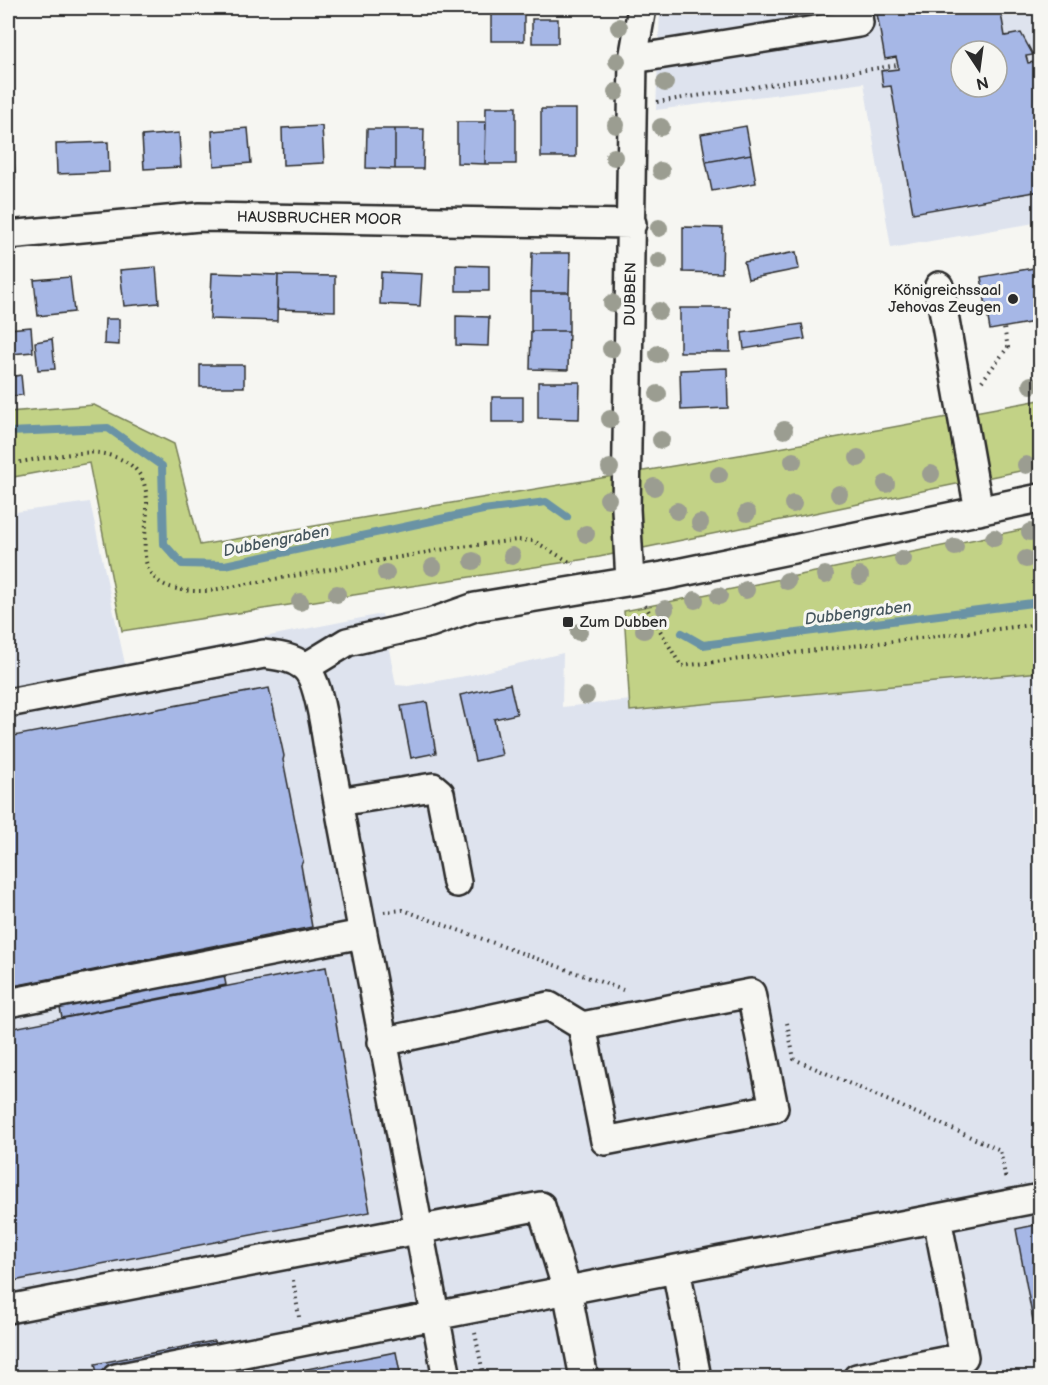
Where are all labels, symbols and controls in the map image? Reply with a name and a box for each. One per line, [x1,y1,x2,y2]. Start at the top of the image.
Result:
north arrow [949,39,1009,99]
text: N [974,72,990,93]
street label: HAUSBRUCHER MOOR [237,208,402,229]
street label: DUBBEN [620,262,641,326]
place label: Königreichssaal Jehovas Zeugen [888,281,1001,317]
marker: Königreichssaal Jehovas Zeugen [1006,292,1020,306]
water label: Dubbengraben [222,522,331,561]
water label: Dubbengraben [804,597,913,629]
place label: Zum Dubben [579,613,667,632]
marker: Zum Dubben [561,615,575,629]

